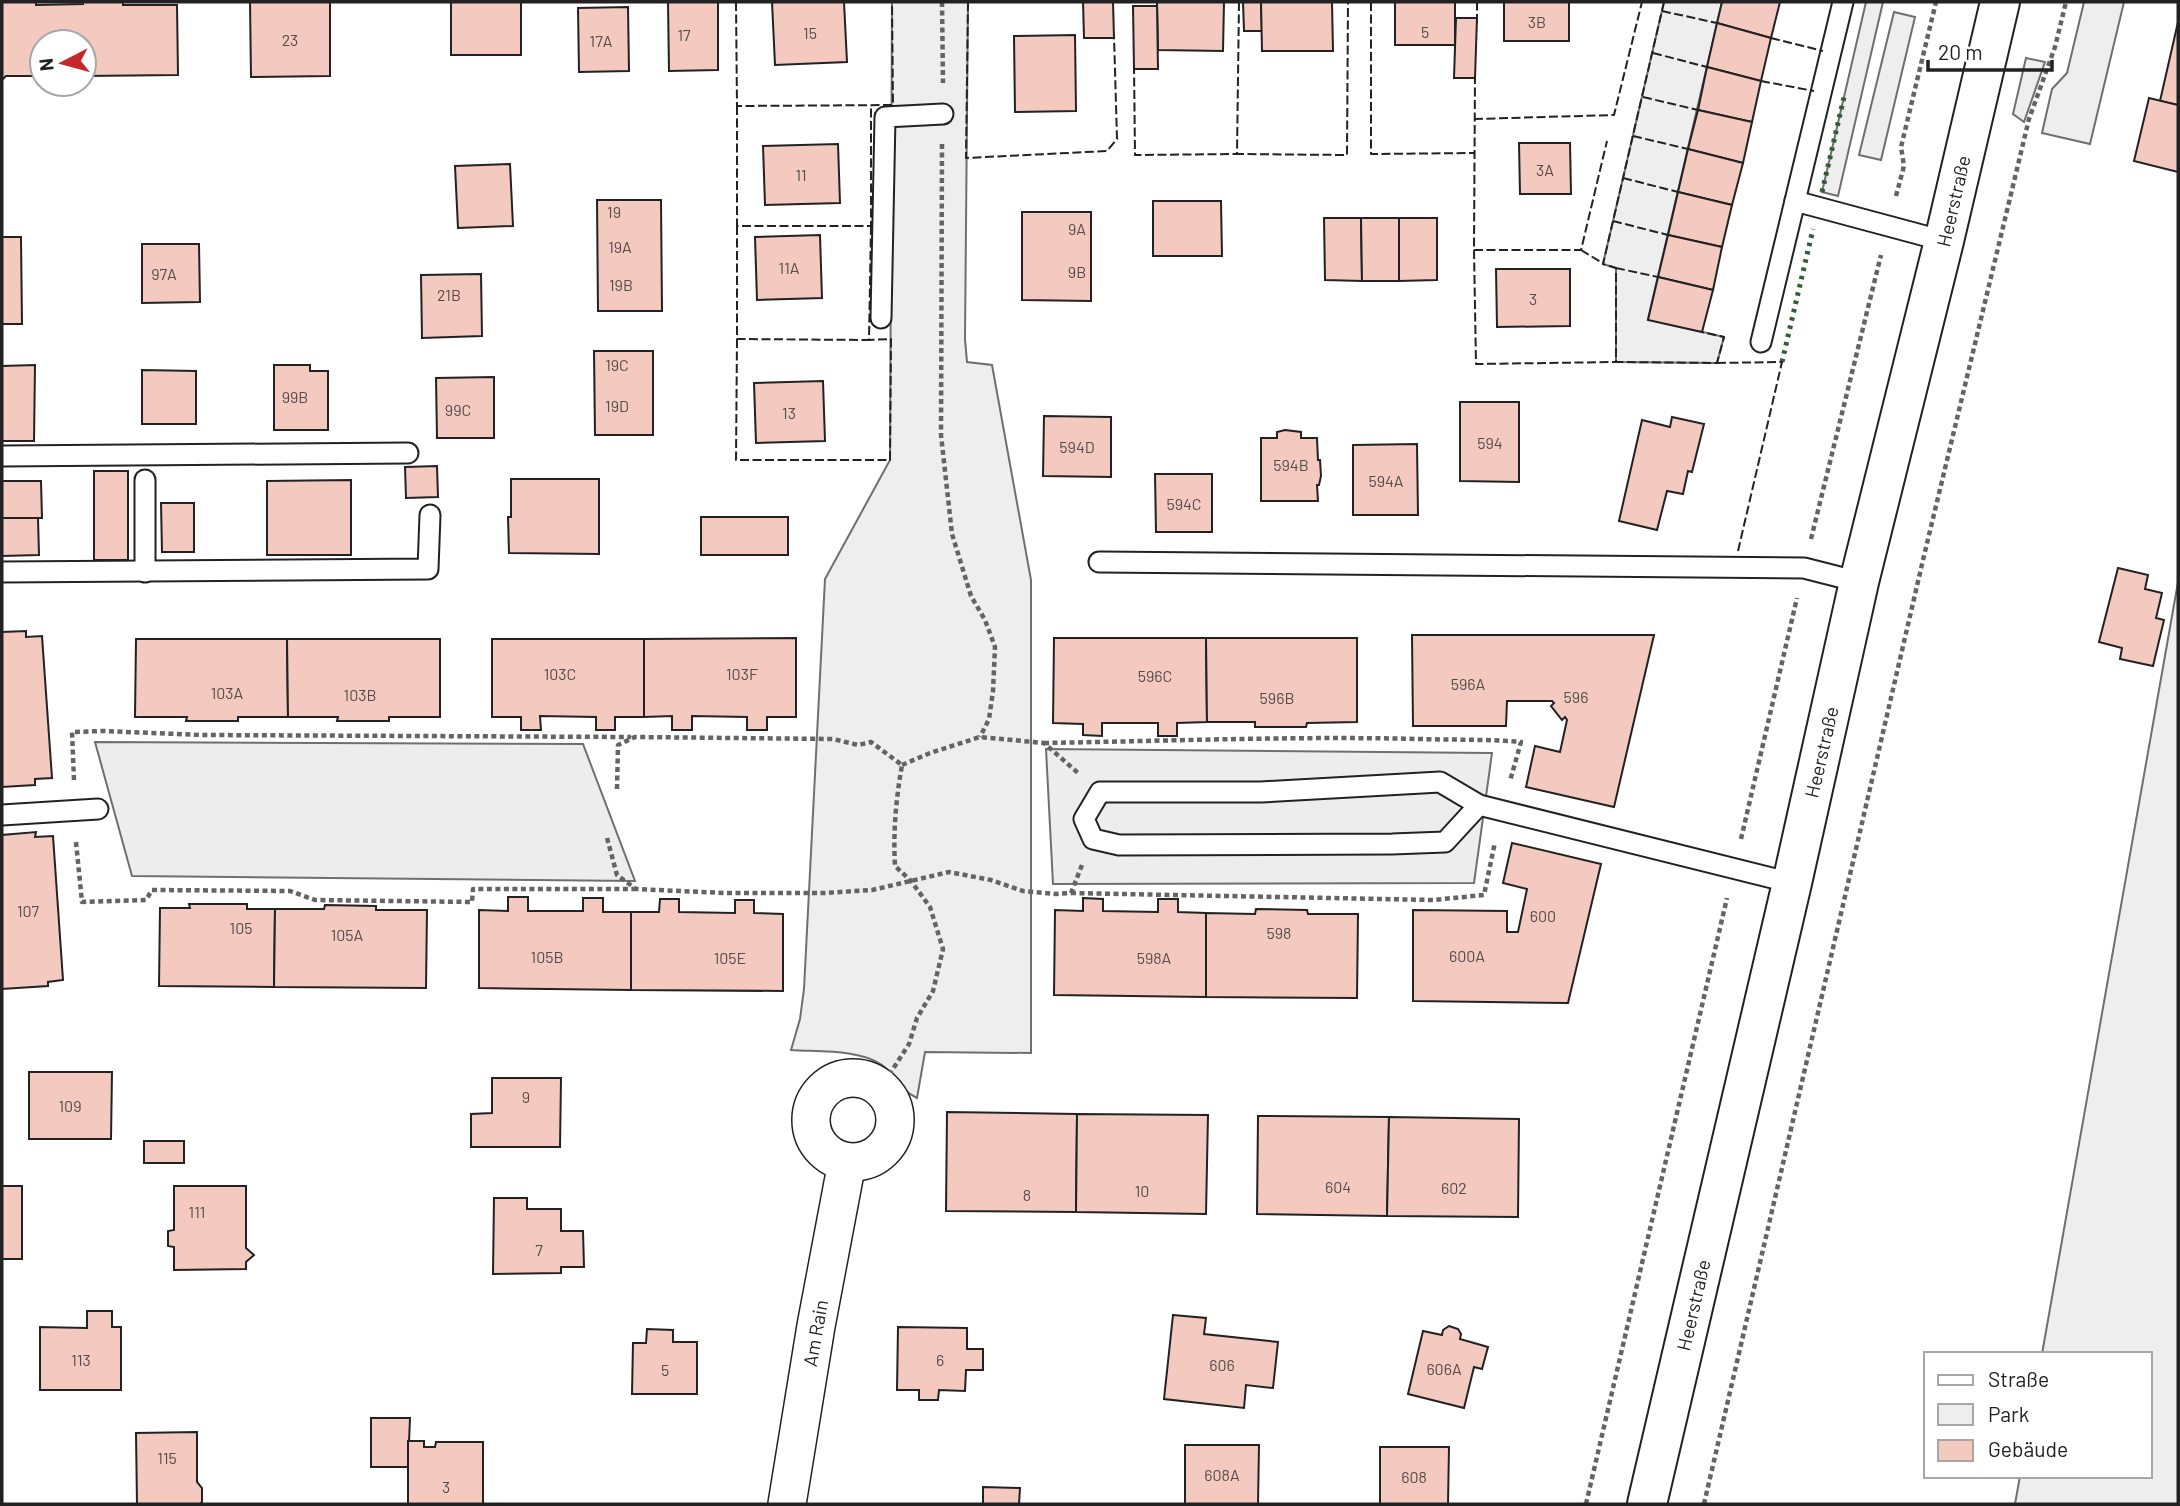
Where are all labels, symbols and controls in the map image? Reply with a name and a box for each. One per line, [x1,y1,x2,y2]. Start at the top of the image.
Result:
house number: 3B [1528,12,1546,31]
house number: 5 [1421,22,1429,41]
house number: 15 [803,23,817,42]
house number: 17 [677,25,691,44]
north arrow [28,28,98,98]
scale bar [1928,28,2052,72]
house number: 23 [282,30,298,49]
house number: 17A [590,31,613,50]
text: 20 m [1938,39,1983,64]
text: N [33,57,58,72]
street label: Heerstraße [1931,153,1975,249]
house number: 3A [1536,160,1554,179]
house number: 11 [795,165,807,184]
house number: 19 [607,202,621,221]
house number: 9A [1068,219,1086,238]
house number: 19A [608,237,632,256]
house number: 11A [779,258,800,277]
house number: 9B [1068,262,1086,281]
house number: 97A [151,264,177,283]
house number: 19B [609,275,633,294]
house number: 21B [437,285,461,304]
house number: 3 [1529,289,1537,308]
house number: 19C [605,355,629,374]
house number: 99B [282,387,308,406]
house number: 19D [605,396,629,415]
house number: 99C [445,400,471,419]
house number: 13 [782,403,796,422]
house number: 594 [1477,433,1503,452]
house number: 594D [1059,437,1095,456]
house number: 594B [1273,455,1309,474]
house number: 594A [1368,471,1404,490]
house number: 594C [1166,494,1202,513]
house number: 103C [544,664,576,683]
house number: 103F [726,664,758,683]
house number: 596C [1138,666,1172,685]
house number: 596A [1451,674,1486,693]
house number: 103A [211,683,244,702]
house number: 103B [344,685,376,704]
house number: 596 [1564,687,1588,706]
house number: 596B [1260,688,1294,707]
street label: Heerstraße [1799,704,1843,800]
house number: 107 [17,901,40,920]
house number: 600 [1530,906,1556,925]
house number: 105 [230,918,252,937]
house number: 598 [1267,923,1291,942]
house number: 105A [331,925,364,944]
house number: 600A [1449,946,1485,965]
house number: 105B [531,947,563,966]
house number: 105E [714,948,746,967]
house number: 598A [1137,948,1172,967]
house number: 9 [522,1087,530,1106]
house number: 109 [59,1096,81,1115]
house number: 604 [1325,1177,1351,1196]
house number: 602 [1441,1178,1467,1197]
house number: 10 [1135,1181,1149,1200]
house number: 8 [1023,1185,1031,1204]
house number: 111 [189,1202,205,1221]
house number: 7 [535,1240,543,1259]
street label: Heerstraße [1671,1257,1715,1353]
street label: Am Rain [798,1298,832,1368]
house number: 113 [71,1350,91,1369]
house number: 6 [936,1350,944,1369]
legend [1924,1352,2152,1478]
house number: 606 [1209,1355,1235,1374]
house number: 606A [1426,1359,1462,1378]
house number: 5 [661,1360,669,1379]
text: Straße [1988,1366,2049,1391]
text: Park [1988,1401,2029,1426]
text: Gebäude [1988,1436,2068,1461]
house number: 115 [157,1448,177,1467]
house number: 608A [1204,1465,1240,1484]
house number: 608 [1401,1467,1427,1486]
house number: 3 [442,1477,450,1496]

